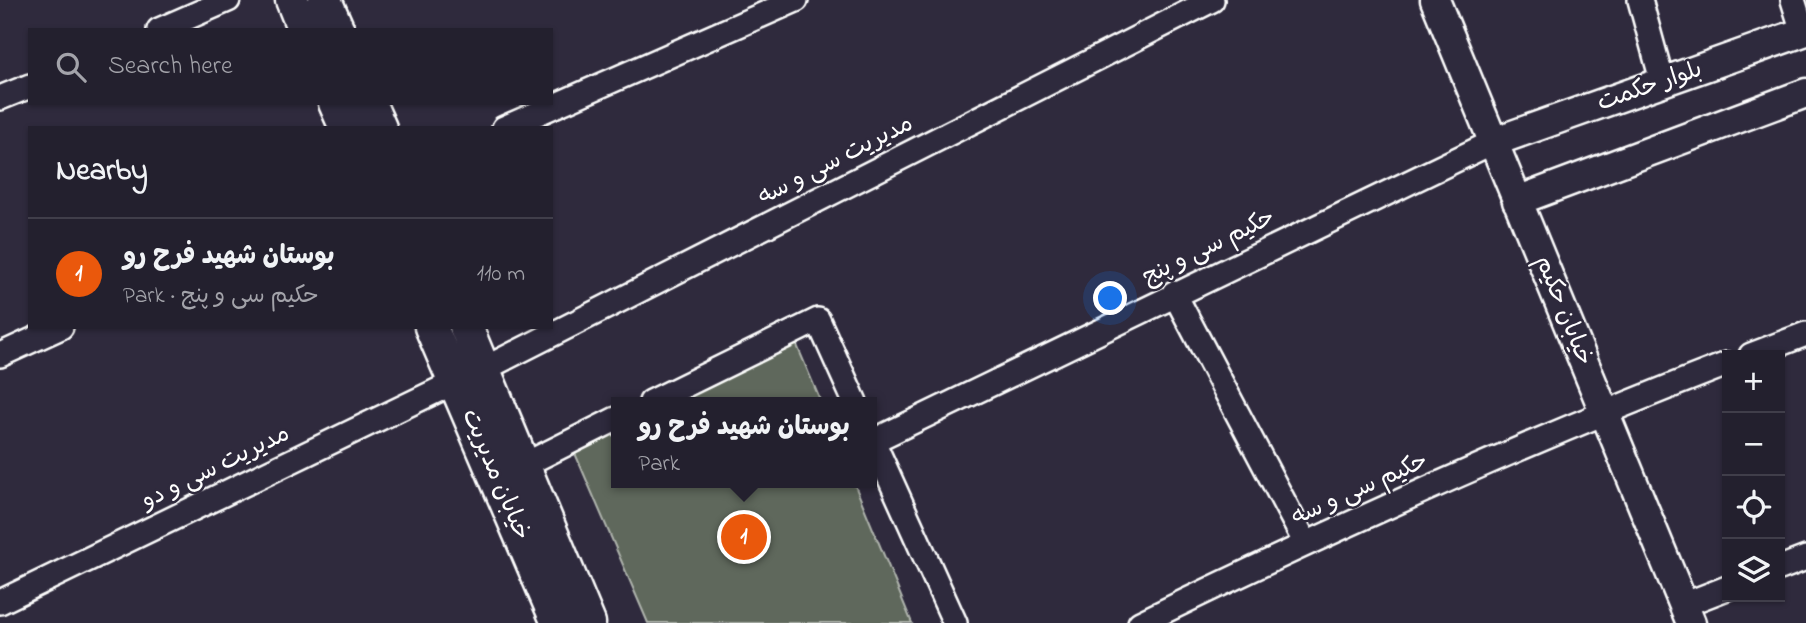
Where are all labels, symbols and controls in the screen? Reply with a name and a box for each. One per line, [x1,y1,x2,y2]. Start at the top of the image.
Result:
search box [28,28,553,105]
icon: search [52,48,90,86]
text: Search here [108,48,233,86]
street label: بلوار حکمت [1593,53,1707,121]
street label: مدیریت سی و سه [752,107,920,215]
text: Nearby [56,150,148,194]
street label: حکیم سی و پنج [1137,201,1281,295]
text: بوستان شهید فرح رو [123,238,335,276]
street label: خیابان حکیم [1525,251,1601,371]
text: 1 [75,258,83,291]
text: 110 m [477,258,525,291]
text: Park · حکیم سی و پنج [123,280,319,313]
your location [1093,281,1127,315]
map controls [1722,350,1785,602]
button: + [1722,350,1785,413]
popup [611,397,877,488]
street label: خیابان مدیریت [452,404,538,546]
text: بوستان شهید فرح رو [638,409,850,447]
button: − [1722,413,1785,476]
street label: مدیریت سی و دو [134,417,296,520]
street label: حکیم سی و سه [1286,444,1434,536]
text: Park [638,448,680,481]
button: locate [1722,476,1785,539]
pin: 1 [721,511,767,563]
button: layers [1722,539,1785,602]

